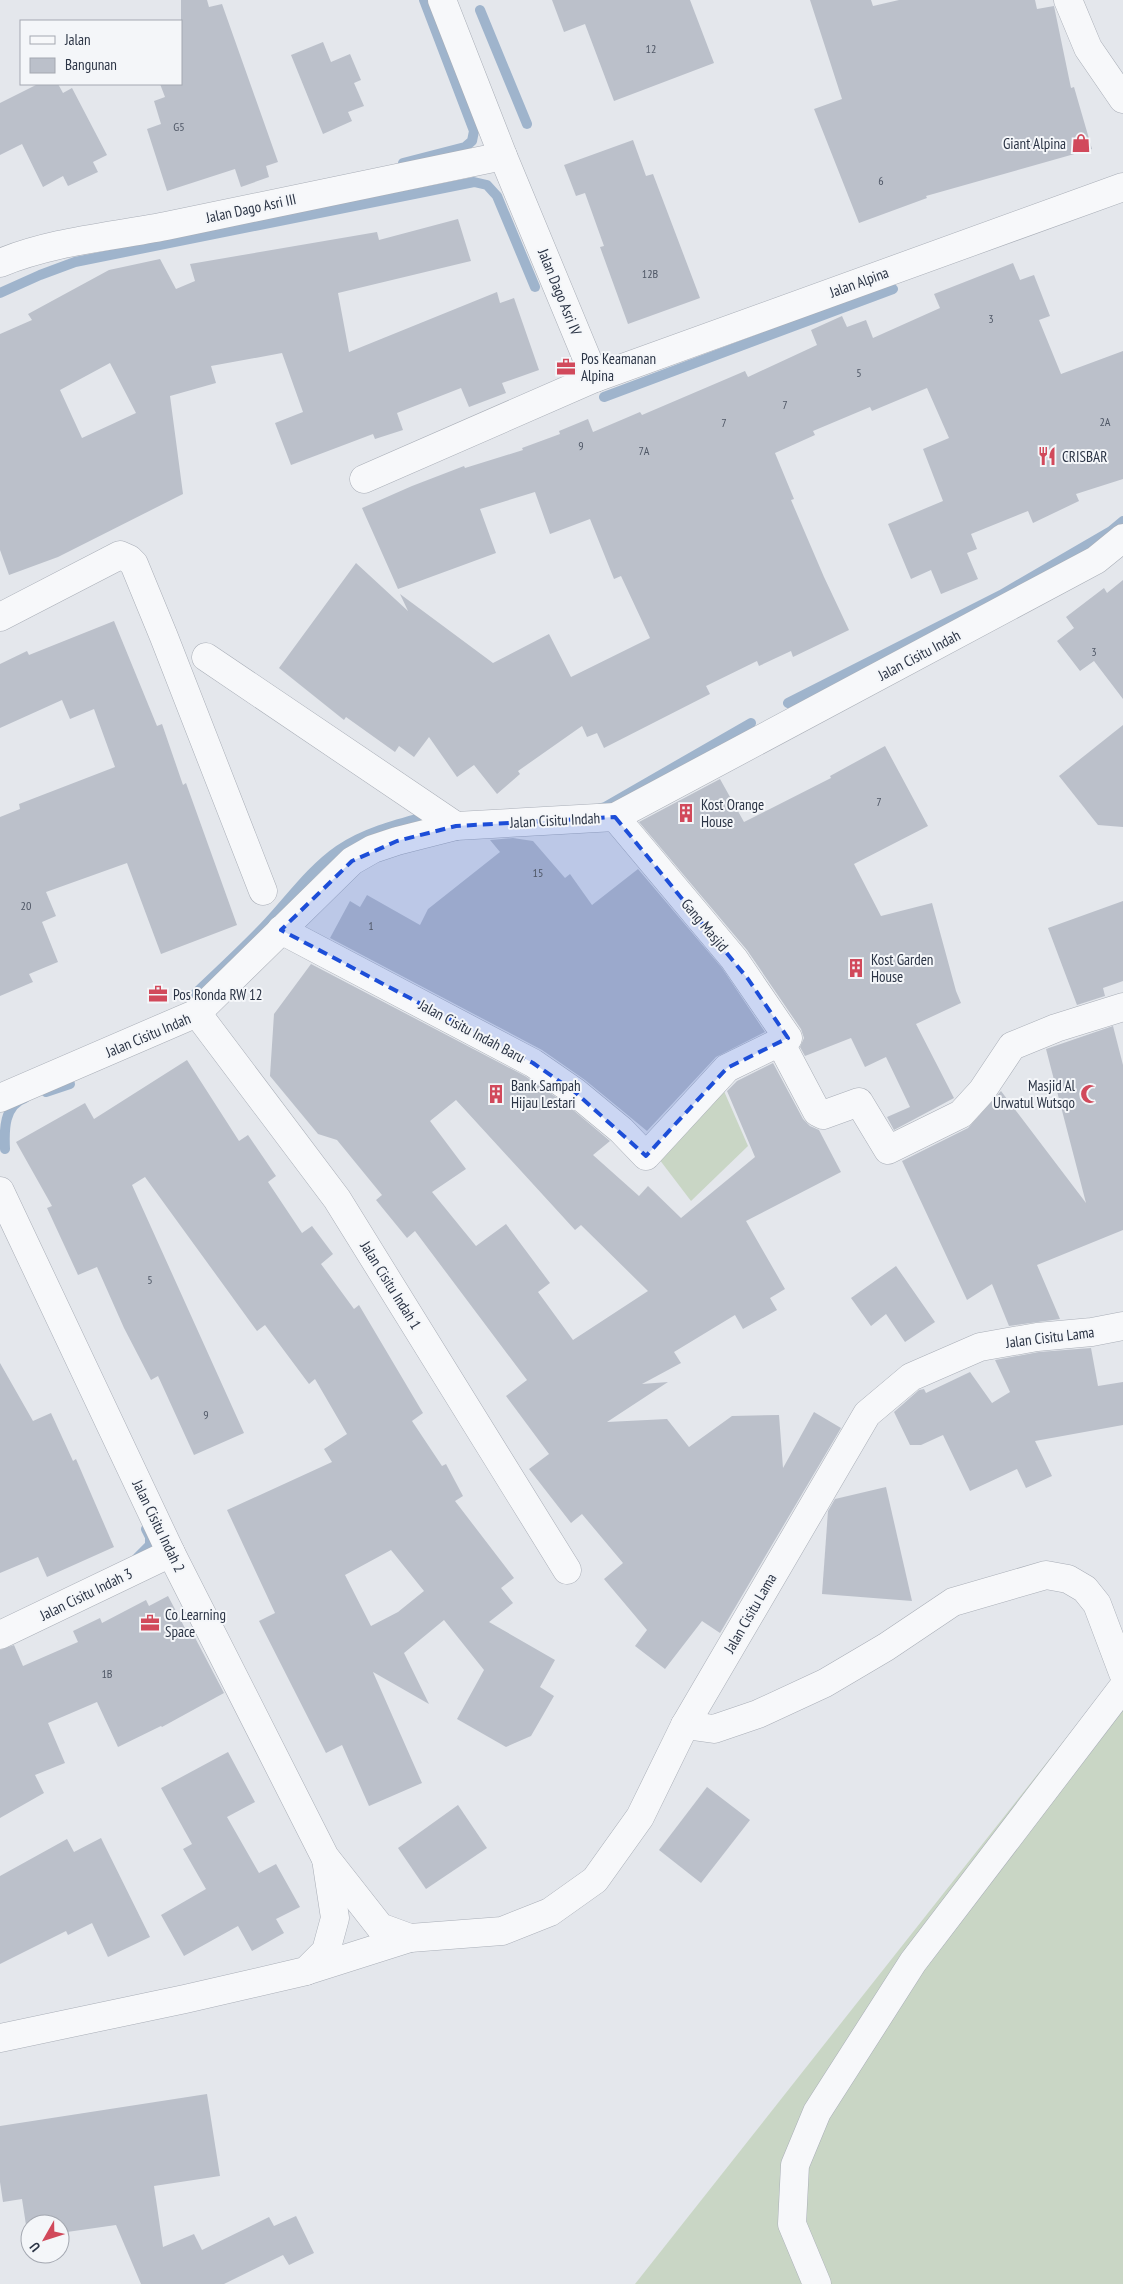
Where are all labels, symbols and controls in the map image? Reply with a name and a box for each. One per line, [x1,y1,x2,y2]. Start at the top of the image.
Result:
legend [20,20,182,85]
text: Jalan [64,30,91,49]
house number: 12 [646,41,656,56]
text: Bangunan [65,55,117,74]
house number: G5 [173,119,185,134]
shop icon: Giant Alpina [1070,132,1092,154]
place label: Giant Alpina [1003,134,1066,153]
house number: 6 [878,173,884,188]
street label: Jalan Dago Asri III [203,189,298,227]
street label: Jalan Dago Asri IV [534,245,586,338]
street label: Jalan Alpina [826,263,891,302]
house number: 12B [642,266,659,281]
house number: 3 [988,311,994,326]
place label: Pos Keamanan Alpina [581,349,656,385]
office icon: Pos Keamanan Alpina [555,356,577,378]
house number: 5 [856,365,862,380]
house number: 7 [782,397,788,412]
house number: 2A [1099,414,1111,429]
house number: 7 [721,415,727,430]
house number: 9 [578,438,584,453]
house number: 7A [639,443,650,458]
restaurant icon: CRISBAR [1036,445,1058,467]
place label: CRISBAR [1062,447,1107,466]
street label: Jalan Cisitu Indah [874,625,963,685]
house number: 3 [1091,644,1097,659]
house number: 7 [876,794,882,809]
place label: Kost Orange House [701,795,764,831]
building icon: Kost Orange House [675,802,697,824]
street label: Jalan Cisitu Indah [508,808,601,832]
house number: 15 [533,865,543,880]
street label: Gang Masjid [677,895,733,955]
house number: 20 [21,898,31,913]
house number: 1 [368,918,374,933]
place label: Kost Garden House [871,950,933,986]
building icon: Kost Garden House [845,957,867,979]
office icon: Pos Ronda RW 12 [147,983,169,1005]
place label: Pos Ronda RW 12 [173,985,263,1004]
street label: Jalan Cisitu Indah Baru [415,995,528,1067]
street label: Jalan Cisitu Indah [102,1009,193,1062]
place label: Bank Sampah Hijau Lestari [511,1076,581,1112]
place label: Masjid Al Urwatul Wutsqo [993,1076,1076,1112]
building icon: Bank Sampah Hijau Lestari [485,1083,507,1105]
mosque icon: Masjid Al Urwatul Wutsqo [1079,1083,1101,1105]
street label: Jalan Cisitu Indah 1 [356,1237,426,1333]
house number: 5 [147,1272,153,1287]
street label: Jalan Cisitu Lama [1004,1322,1095,1352]
house number: 9 [203,1407,209,1422]
street label: Jalan Cisitu Indah 2 [128,1476,190,1575]
street label: Jalan Cisitu Indah 3 [36,1563,135,1625]
street label: Jalan Cisitu Lama [719,1570,780,1657]
place label: Co Learning Space [165,1605,226,1641]
office icon: Co Learning Space [139,1612,161,1634]
house number: 1B [101,1666,113,1681]
north arrow [20,2214,70,2264]
text: U [26,2239,44,2256]

